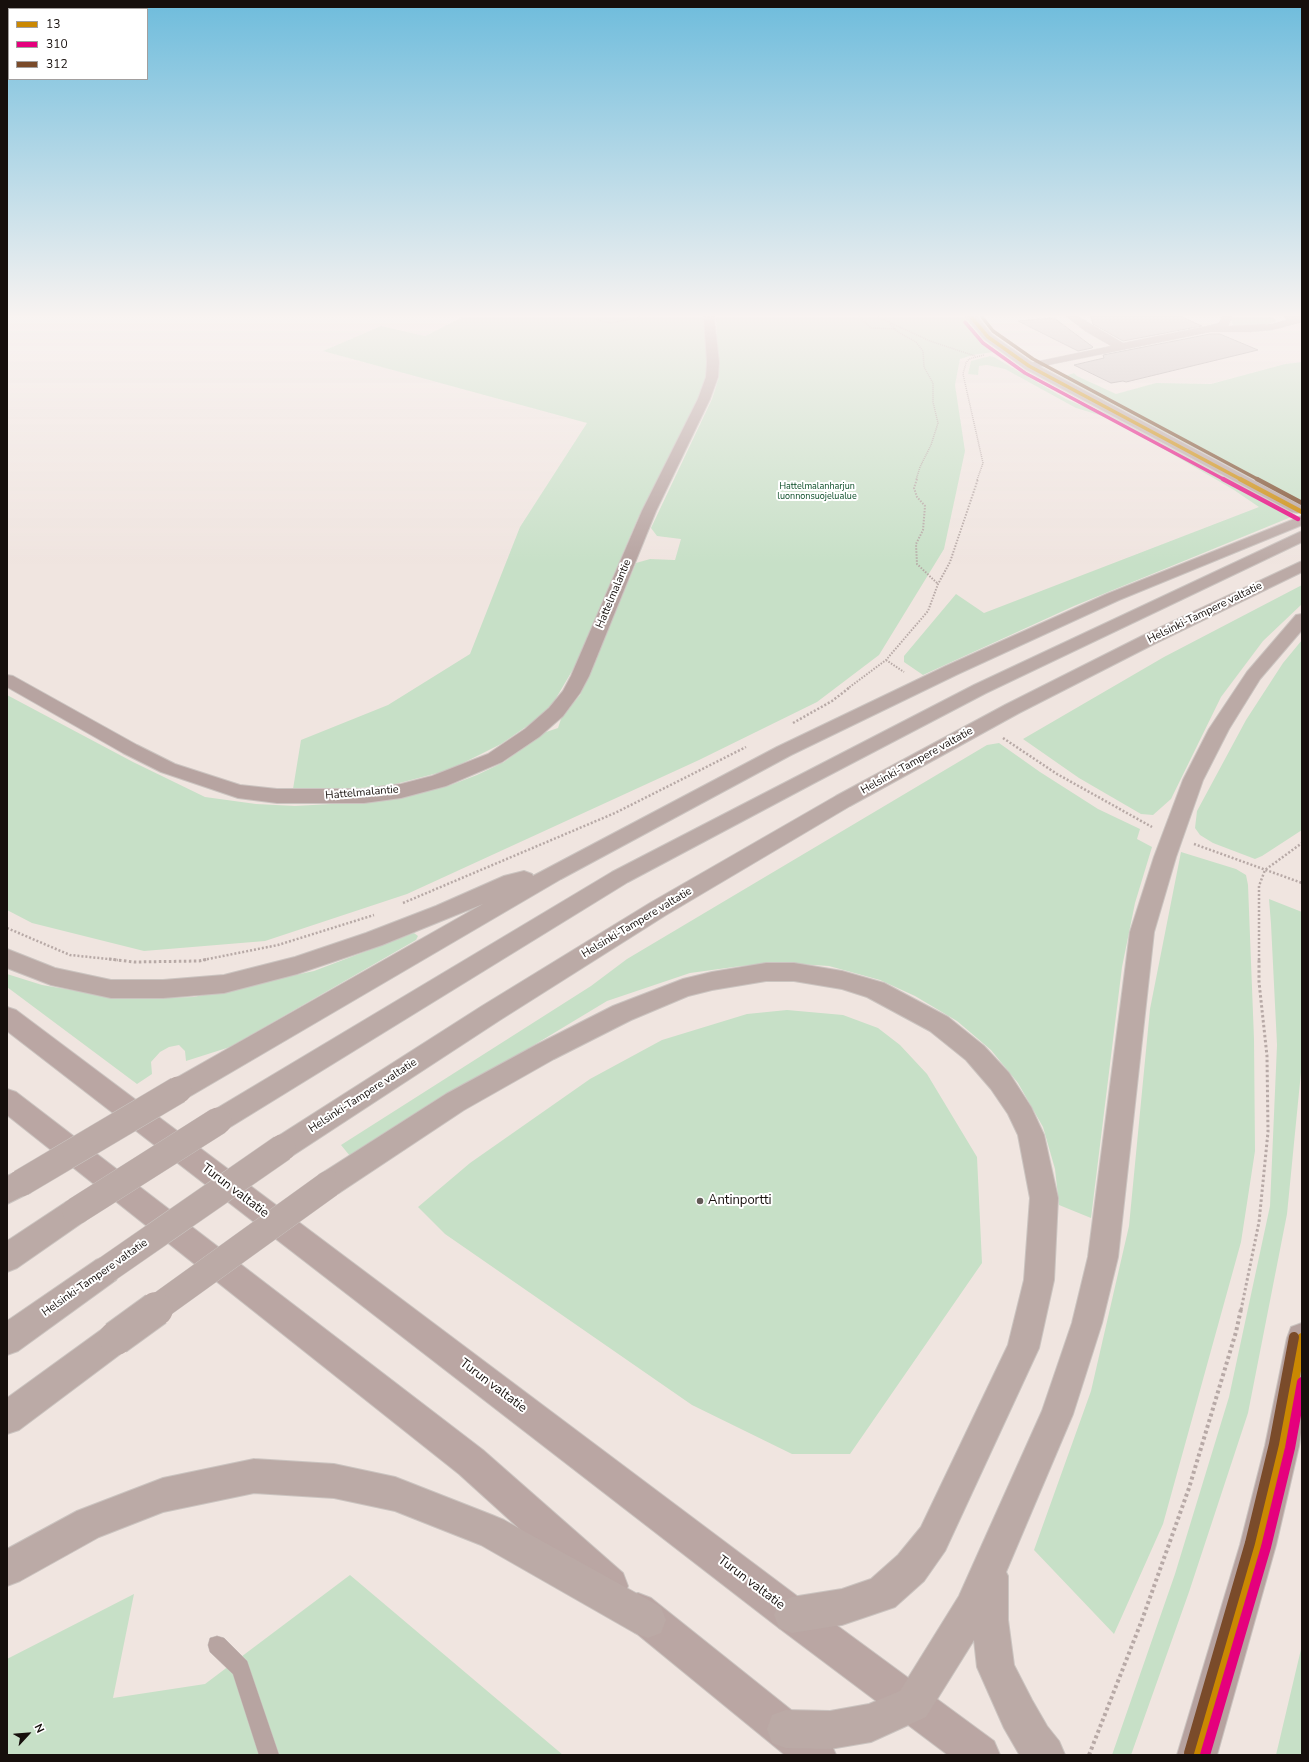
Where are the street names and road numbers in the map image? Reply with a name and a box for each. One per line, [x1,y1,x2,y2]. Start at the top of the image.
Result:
street label: Hattelmalantie [594,558,634,630]
street label: Helsinki-Tampere valtatie [1145,579,1265,647]
street label: Helsinki-Tampere valtatie [859,725,975,797]
street label: Hattelmalantie [325,783,399,803]
street label: Helsinki-Tampere valtatie [580,885,694,961]
street label: Helsinki-Tampere valtatie [307,1056,419,1136]
street label: Turun valtatie [198,1161,272,1221]
street label: Helsinki-Tampere valtatie [40,1236,150,1320]
street label: Turun valtatie [456,1356,530,1416]
street label: Turun valtatie [714,1553,788,1613]

